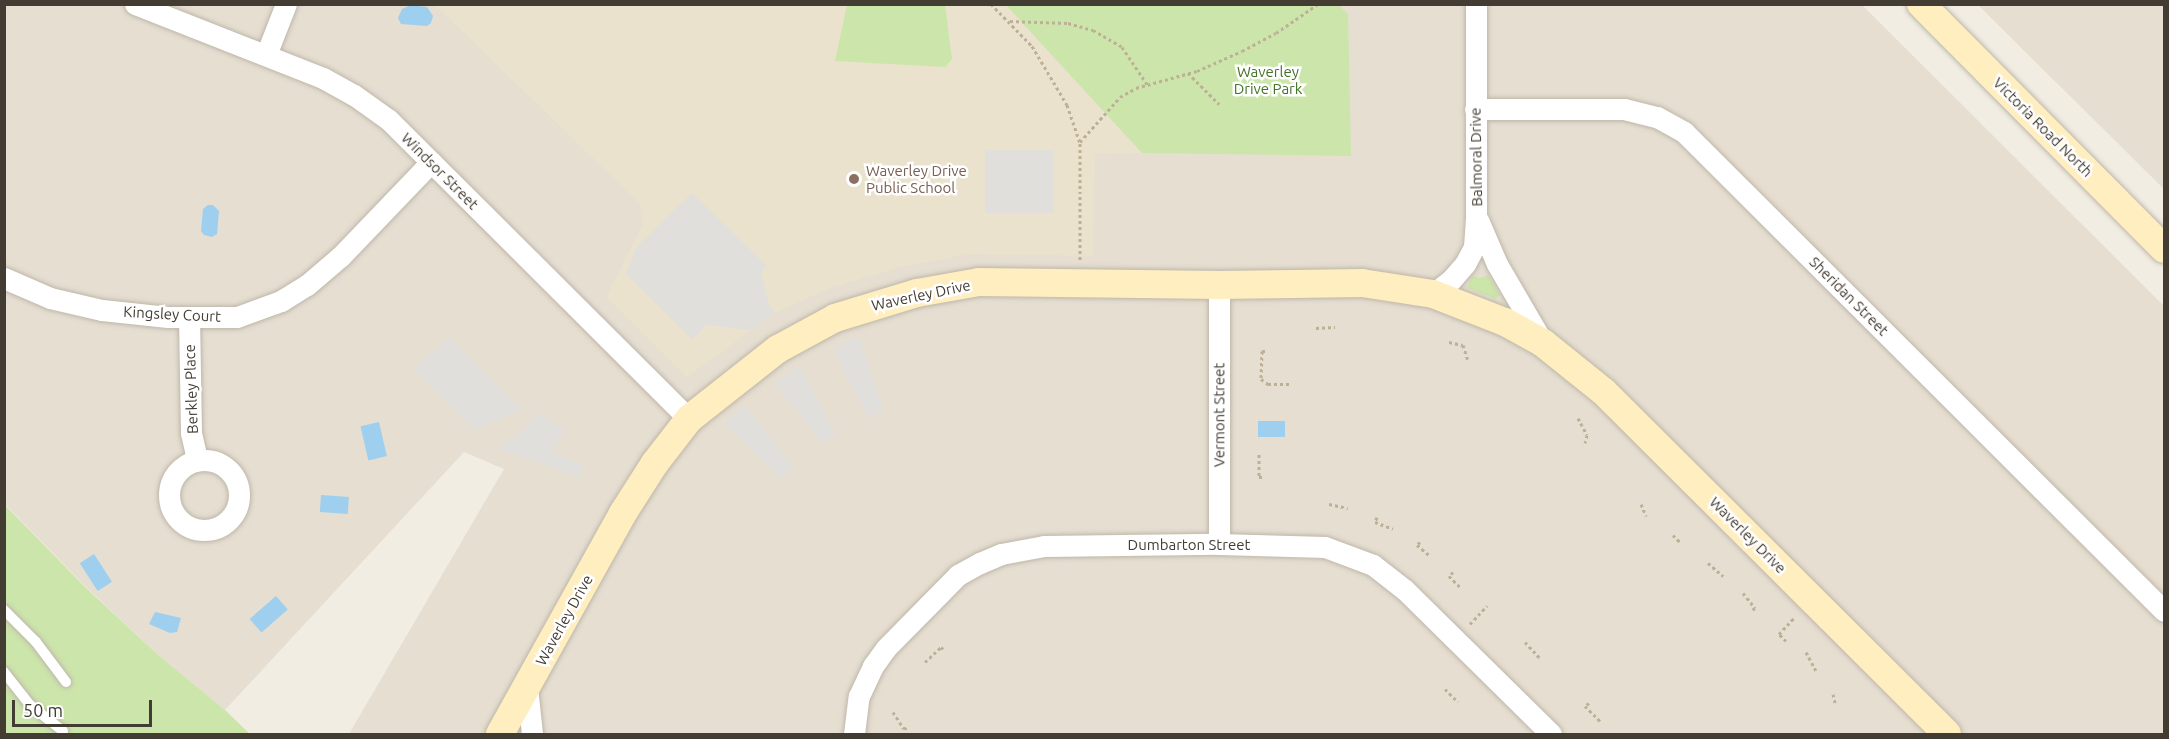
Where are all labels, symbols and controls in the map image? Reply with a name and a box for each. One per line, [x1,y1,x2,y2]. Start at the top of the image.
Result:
park label: Waverley Drive Park [1234,62,1302,97]
street label: Victoria Road North [1989,73,2097,181]
street label: Balmoral Drive [1466,107,1486,207]
street label: Windsor Street [398,129,482,213]
place label: Waverley Drive Public School [866,161,967,196]
marker: Waverley Drive Public School [847,172,861,186]
street label: Sheridan Street [1806,253,1892,339]
street label: Waverley Drive [870,276,972,314]
street label: Kingsley Court [123,302,221,326]
street label: Berkley Place [180,344,202,434]
street label: Vermont Street [1210,363,1228,467]
street label: Waverley Drive [1706,493,1790,577]
street label: Dumbarton Street [1128,536,1250,554]
street label: Waverley Drive [532,572,596,668]
scale bar [15,688,154,726]
text: 50 m [23,700,63,720]

